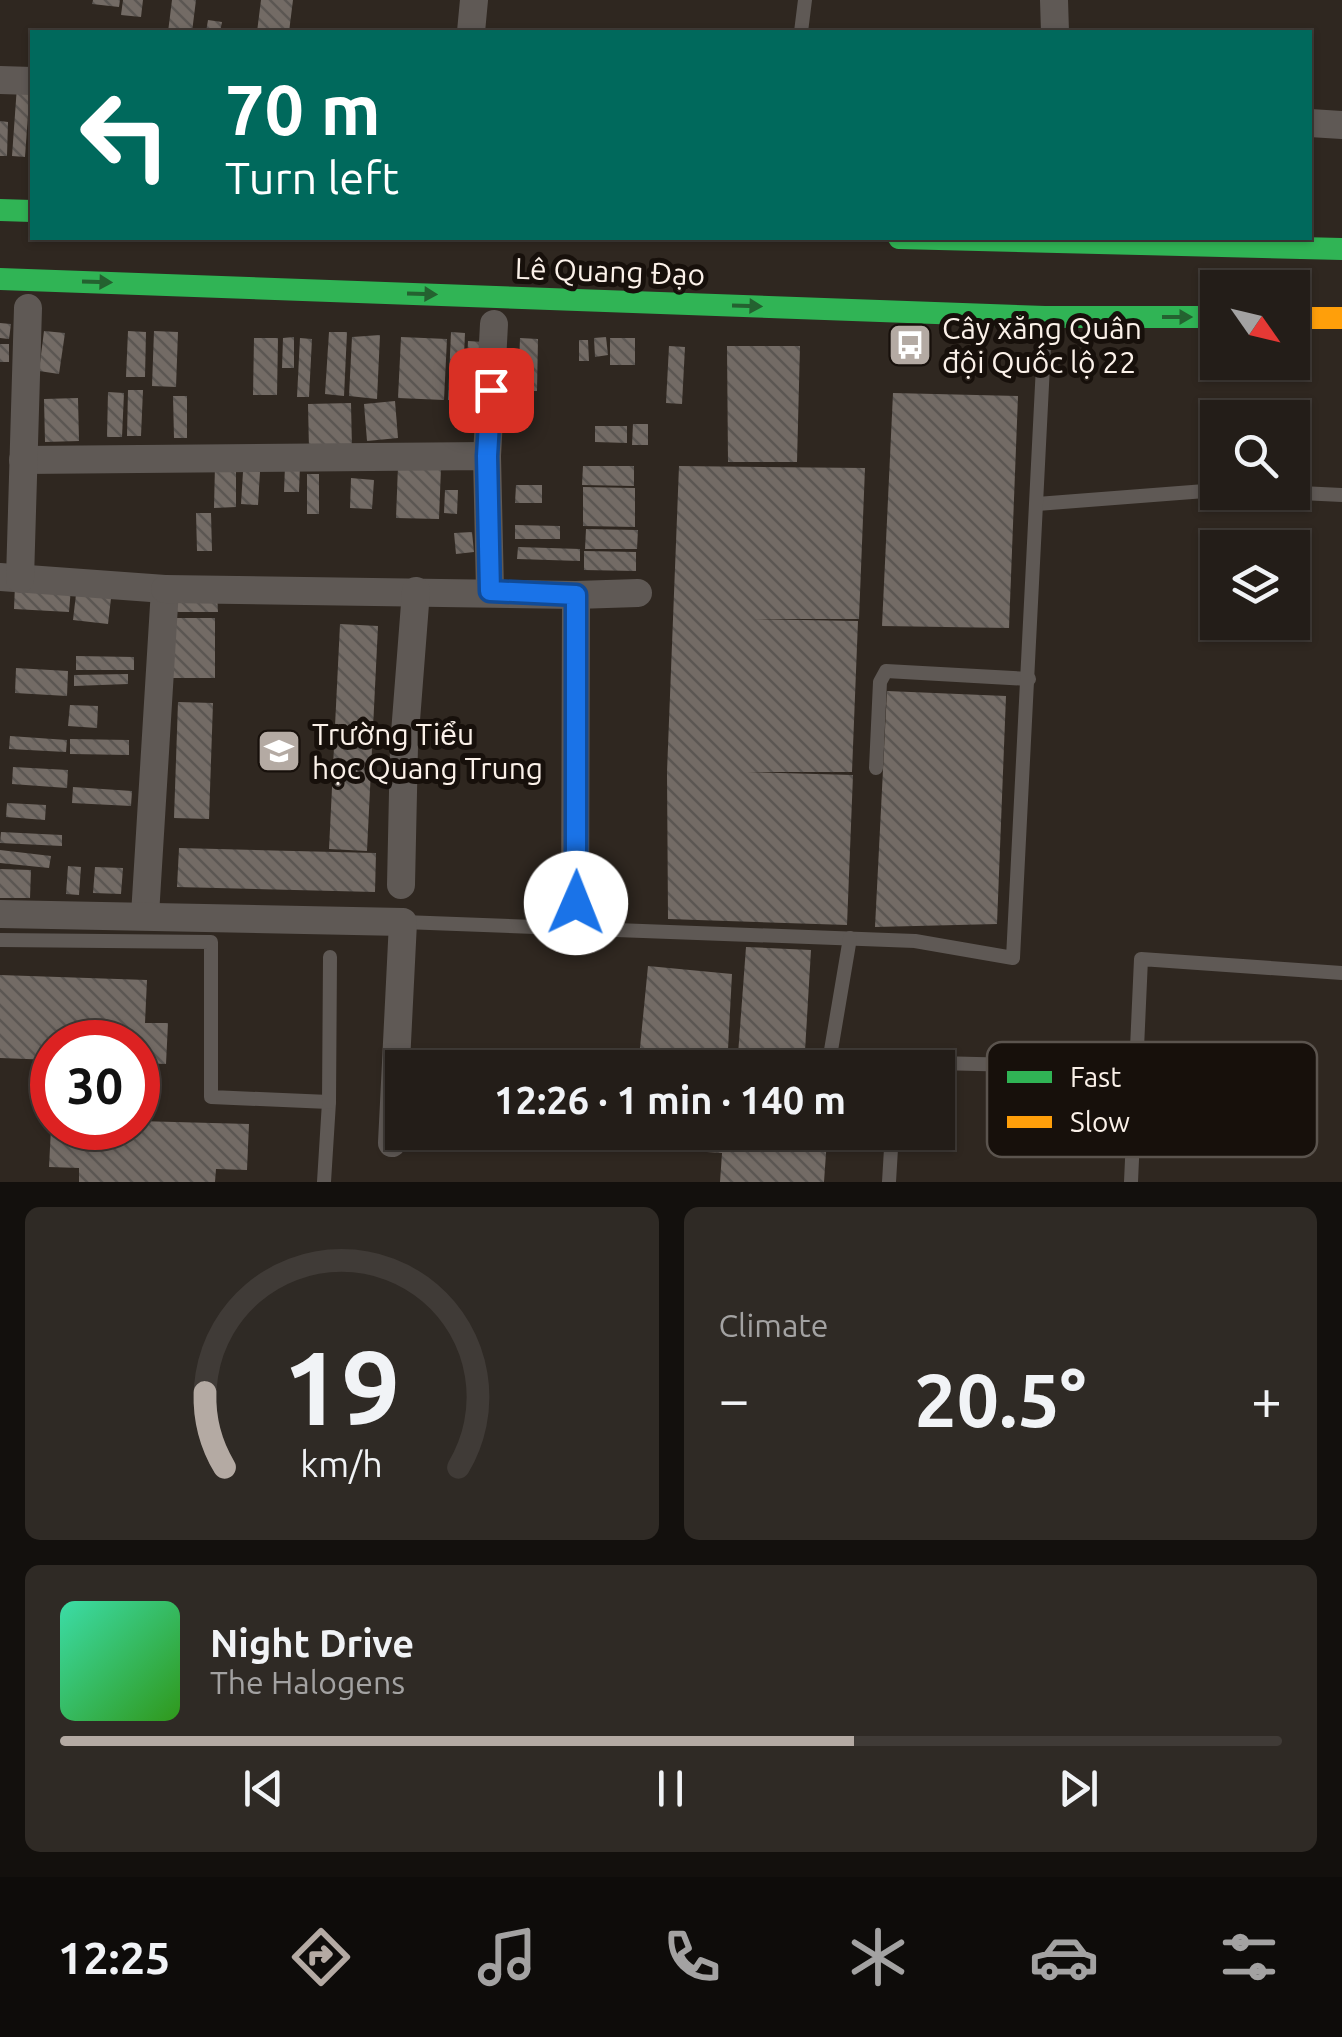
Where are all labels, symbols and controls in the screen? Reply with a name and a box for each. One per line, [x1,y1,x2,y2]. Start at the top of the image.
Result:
icon: left [60,70,190,200]
text: 70 m [225,70,381,148]
text: Turn left [225,152,399,203]
street label: Lê Quang Đạo [514,251,706,291]
north arrow [1200,270,1310,380]
map controls [1200,270,1310,640]
one-way arrow [82,275,114,291]
one-way arrow [407,286,439,302]
one-way arrow [732,298,763,314]
one-way arrow [1161,309,1193,325]
place label: Cây xăng Quân đội Quốc lộ 22 [942,311,1142,379]
bus stop icon: Cây xăng Quân đội Quốc lộ 22 [887,322,933,368]
pin [449,348,534,433]
icon: arrive [464,363,519,418]
button: search [1200,400,1310,510]
button: layers [1200,530,1310,640]
place label: Trường Tiểu học Quang Trung [312,717,543,785]
school or university icon: Trường Tiểu học Quang Trung [256,728,302,774]
position arrow [524,851,628,955]
speed limit sign: 30 [30,1020,160,1150]
legend [987,1042,1317,1157]
text: Fast [1070,1061,1121,1092]
text: 12:26 · 1 min · 140 m [494,1079,846,1121]
text: Slow [1070,1106,1130,1137]
text: Climate [719,1307,829,1343]
text: 19 [283,1328,400,1445]
text: 20.5° [914,1357,1086,1441]
text: − [719,1368,750,1429]
text: + [1251,1368,1282,1429]
text: km/h [300,1444,383,1484]
text: Night Drive [210,1622,414,1664]
text: The Halogens [210,1664,405,1700]
icon: previous [236,1761,291,1816]
icon: pause [643,1761,698,1816]
icon: next [1051,1761,1106,1816]
icon: directions [286,1922,356,1992]
icon: music [472,1922,542,1992]
icon: phone [657,1922,727,1992]
icon: climate [843,1922,913,1992]
icon: car [1029,1922,1099,1992]
icon: filters [1214,1922,1284,1992]
text: 12:25 [58,1932,170,1983]

